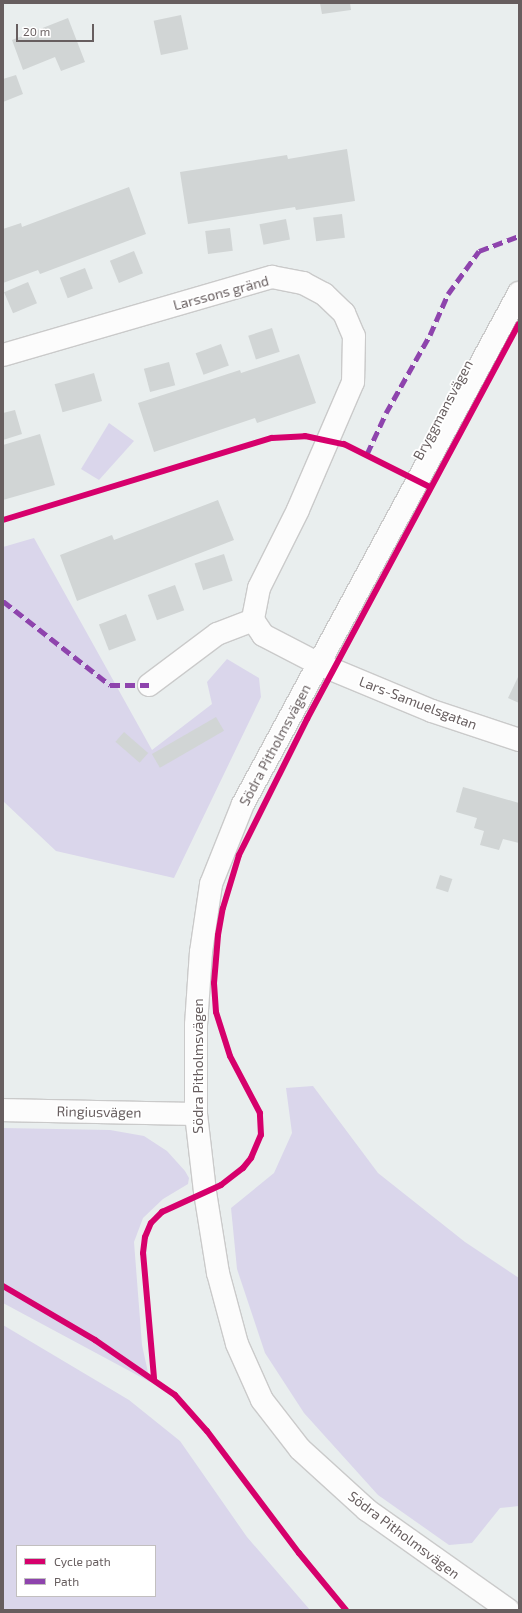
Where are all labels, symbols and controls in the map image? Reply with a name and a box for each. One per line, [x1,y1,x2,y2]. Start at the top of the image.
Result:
scale bar [18,16,96,42]
text: 20 m [23,24,50,38]
street label: Larssons gränd [171,272,271,314]
street label: Bryggmansvägen [410,357,476,463]
street label: Lars-Samuelsgatan [357,673,479,733]
street label: Södra Pitholmsvägen [236,681,314,809]
street label: Södra Pitholmsvägen [190,998,206,1134]
street label: Ringiusvägen [56,1103,142,1121]
street label: Södra Pitholmsvägen [345,1488,463,1582]
legend [16,1545,156,1597]
text: Cycle path [54,1554,111,1568]
text: Path [54,1574,79,1588]

